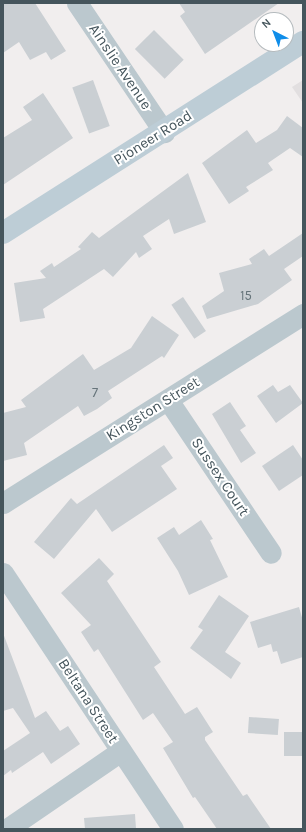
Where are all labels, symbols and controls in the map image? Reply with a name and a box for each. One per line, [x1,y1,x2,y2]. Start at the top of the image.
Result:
north arrow [254,12,294,52]
text: N [259,16,274,31]
street label: Ainslie Avenue [85,21,155,113]
street label: Pioneer Road [111,107,195,169]
house number: 15 [240,288,252,304]
street label: Kingston Street [103,373,203,445]
house number: 7 [92,385,98,401]
street label: Sussex Court [187,434,253,520]
street label: Beltana Street [54,655,122,747]

